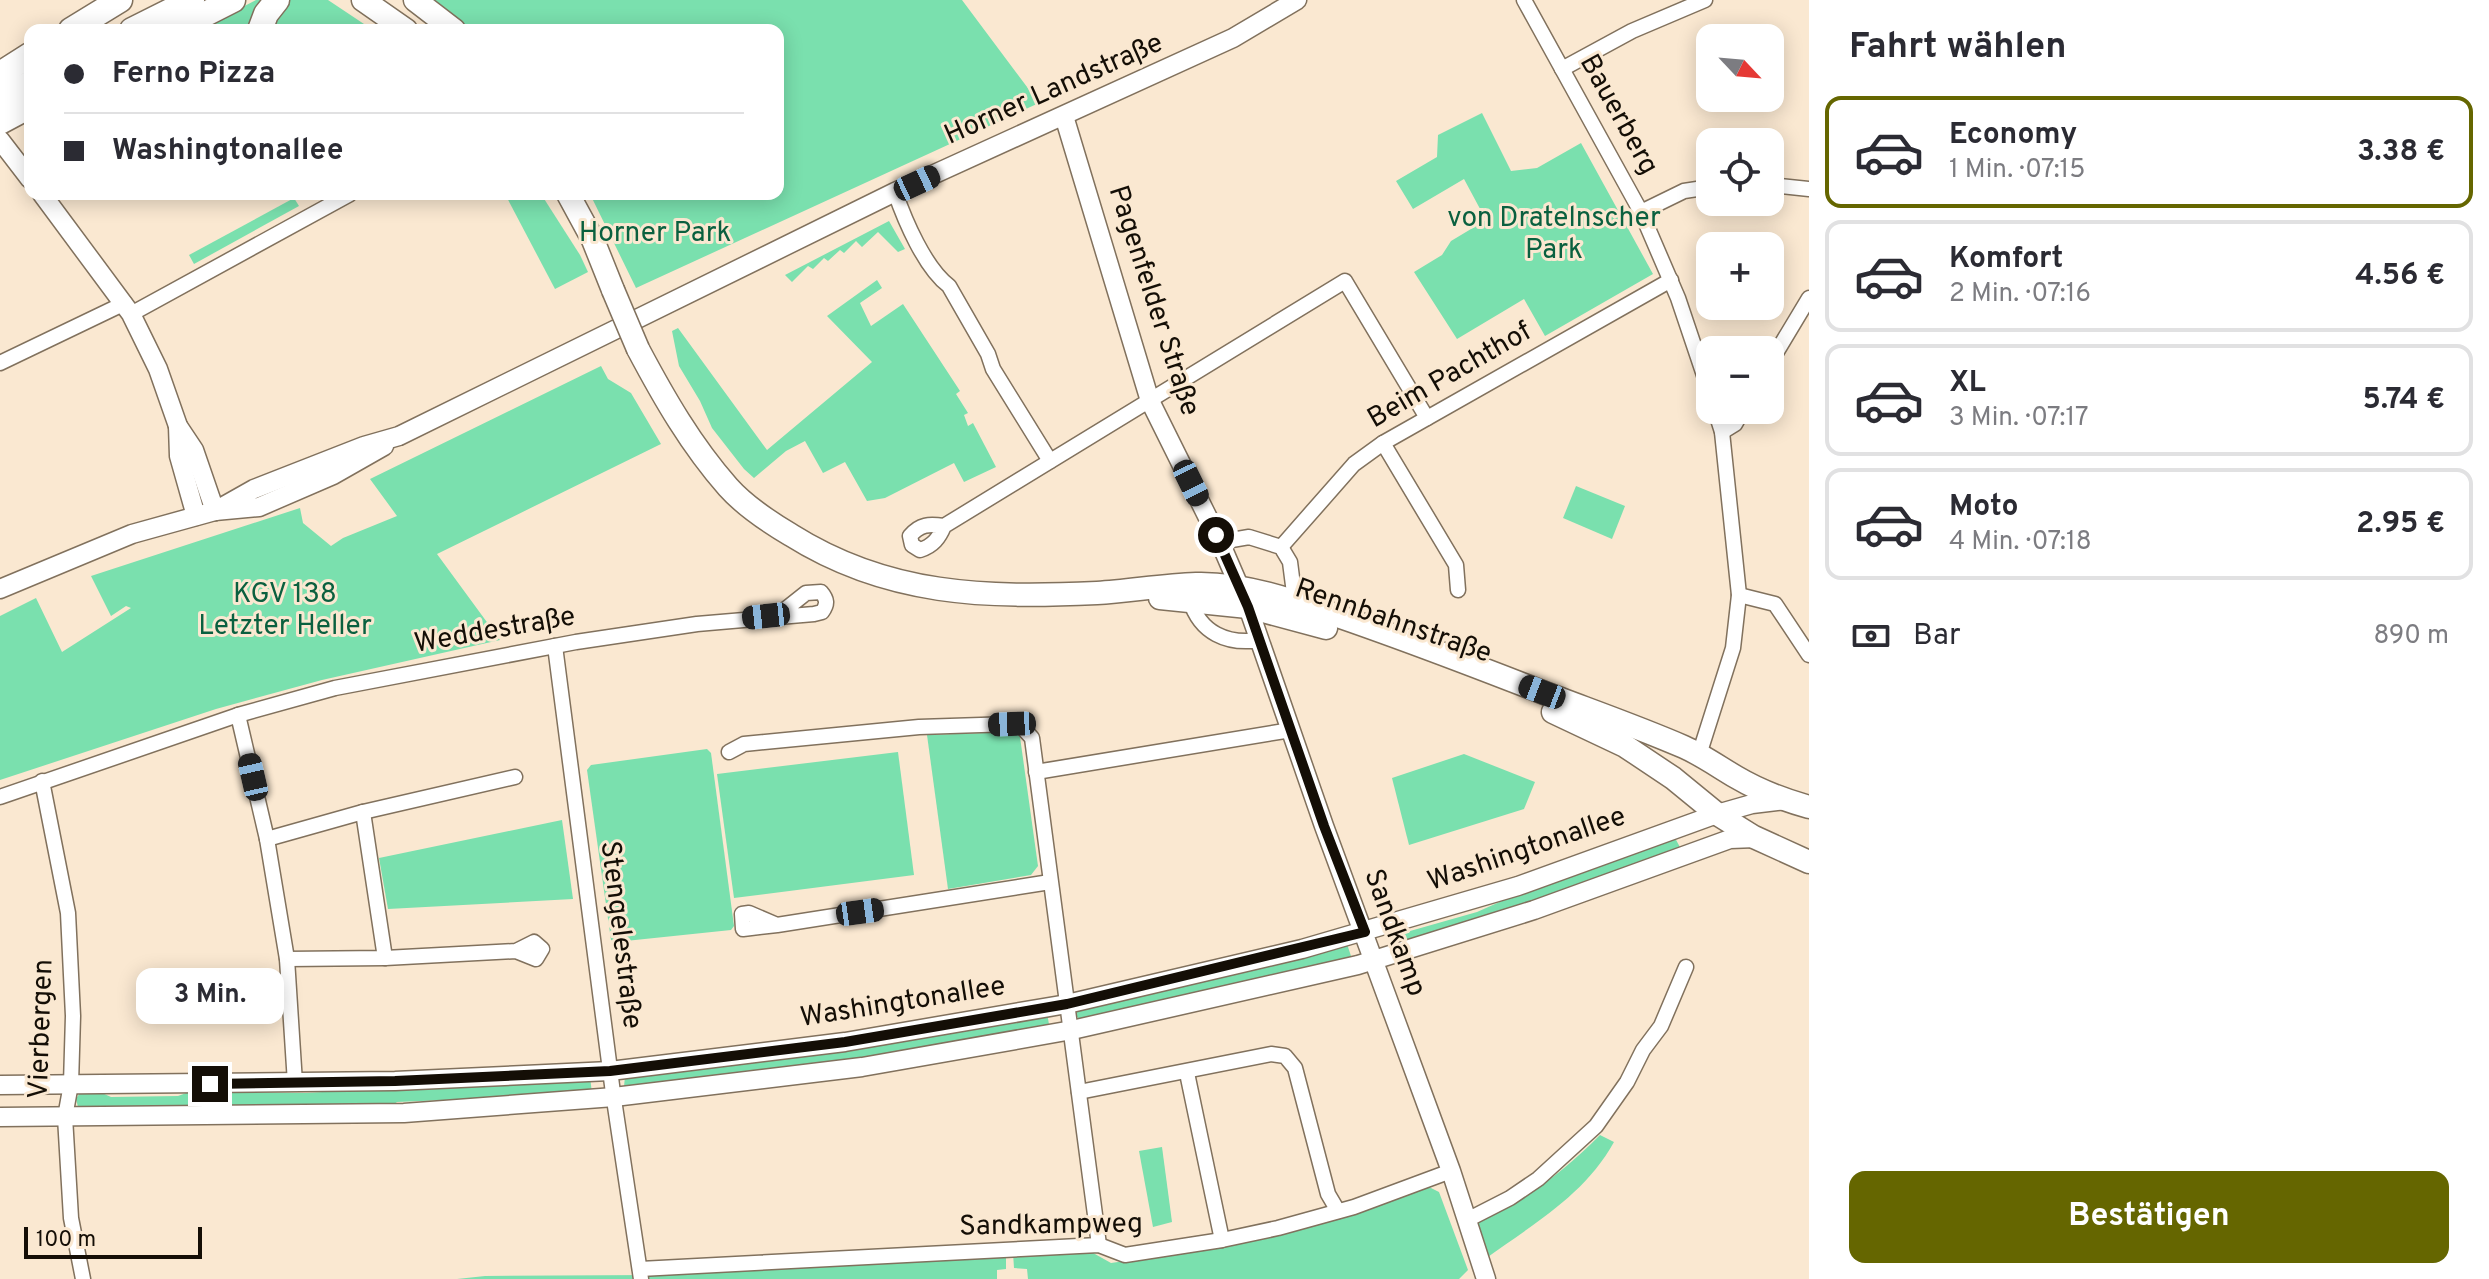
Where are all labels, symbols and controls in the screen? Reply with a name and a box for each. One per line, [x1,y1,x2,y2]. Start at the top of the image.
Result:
north arrow [1696,24,1784,112]
map controls [1696,24,1784,424]
text: Fahrt wählen [1849,25,2067,71]
street label: Horner Landstraße [939,26,1169,154]
street label: Bauerberg [1570,48,1666,182]
text: Ferno Pizza [112,56,275,93]
icon: car [1853,116,1925,188]
text: Economy [1949,117,2077,154]
button: locate [1696,128,1784,216]
text: Washingtonallee [112,133,343,170]
text: 3.38 € [2357,134,2445,171]
text: 1 Min. · 07:15 [1949,154,2085,187]
car [890,162,944,204]
street label: Pagenfelder Straße [1099,181,1207,421]
park label: von Dratelnscher Park [1447,201,1661,269]
park label: Horner Park [579,216,731,252]
button: + [1696,232,1784,320]
icon: car [1853,240,1925,312]
text: Komfort [1949,241,2063,278]
text: 4.56 € [2355,258,2445,295]
text: 2 Min. · 07:16 [1949,278,2091,311]
street label: Beim Pachthof [1362,315,1538,437]
button: − [1696,336,1784,424]
icon: car [1853,364,1925,436]
text: XL [1949,365,1986,402]
text: 5.74 € [2362,382,2445,419]
text: 3 Min. · 07:17 [1949,402,2089,435]
car [1170,456,1212,510]
icon: car [1853,488,1925,560]
text: Moto [1949,489,2019,526]
text: 2.95 € [2356,506,2445,543]
route start [1198,517,1234,553]
text: 4 Min. · 07:18 [1949,526,2092,559]
street label: Rennbahnstraße [1290,571,1496,673]
park label: KGV 138 Letzter Heller [198,577,372,645]
street label: Weddestraße [412,599,578,663]
car [741,602,791,630]
icon: cash [1849,614,1893,658]
text: Bar [1913,618,1961,655]
text: 890 m [2373,620,2449,653]
car [1515,672,1569,712]
car [988,711,1036,737]
car [236,751,270,803]
street label: Washingtonallee [1423,799,1631,901]
street label: Stengelestraße [591,839,649,1031]
street label: Sandkamp [1354,864,1434,1002]
car [835,897,885,927]
street label: Vierbergen [22,958,62,1100]
callout: 3 Min. [136,968,284,1024]
street label: Washingtonallee [798,969,1008,1037]
text: 3 Min. [174,979,246,1012]
route end [192,1066,228,1102]
button: Bestätigen [1849,1171,2449,1263]
street label: Sandkampweg [959,1206,1143,1246]
scale bar [24,1223,202,1259]
text: 100 m [36,1227,96,1254]

